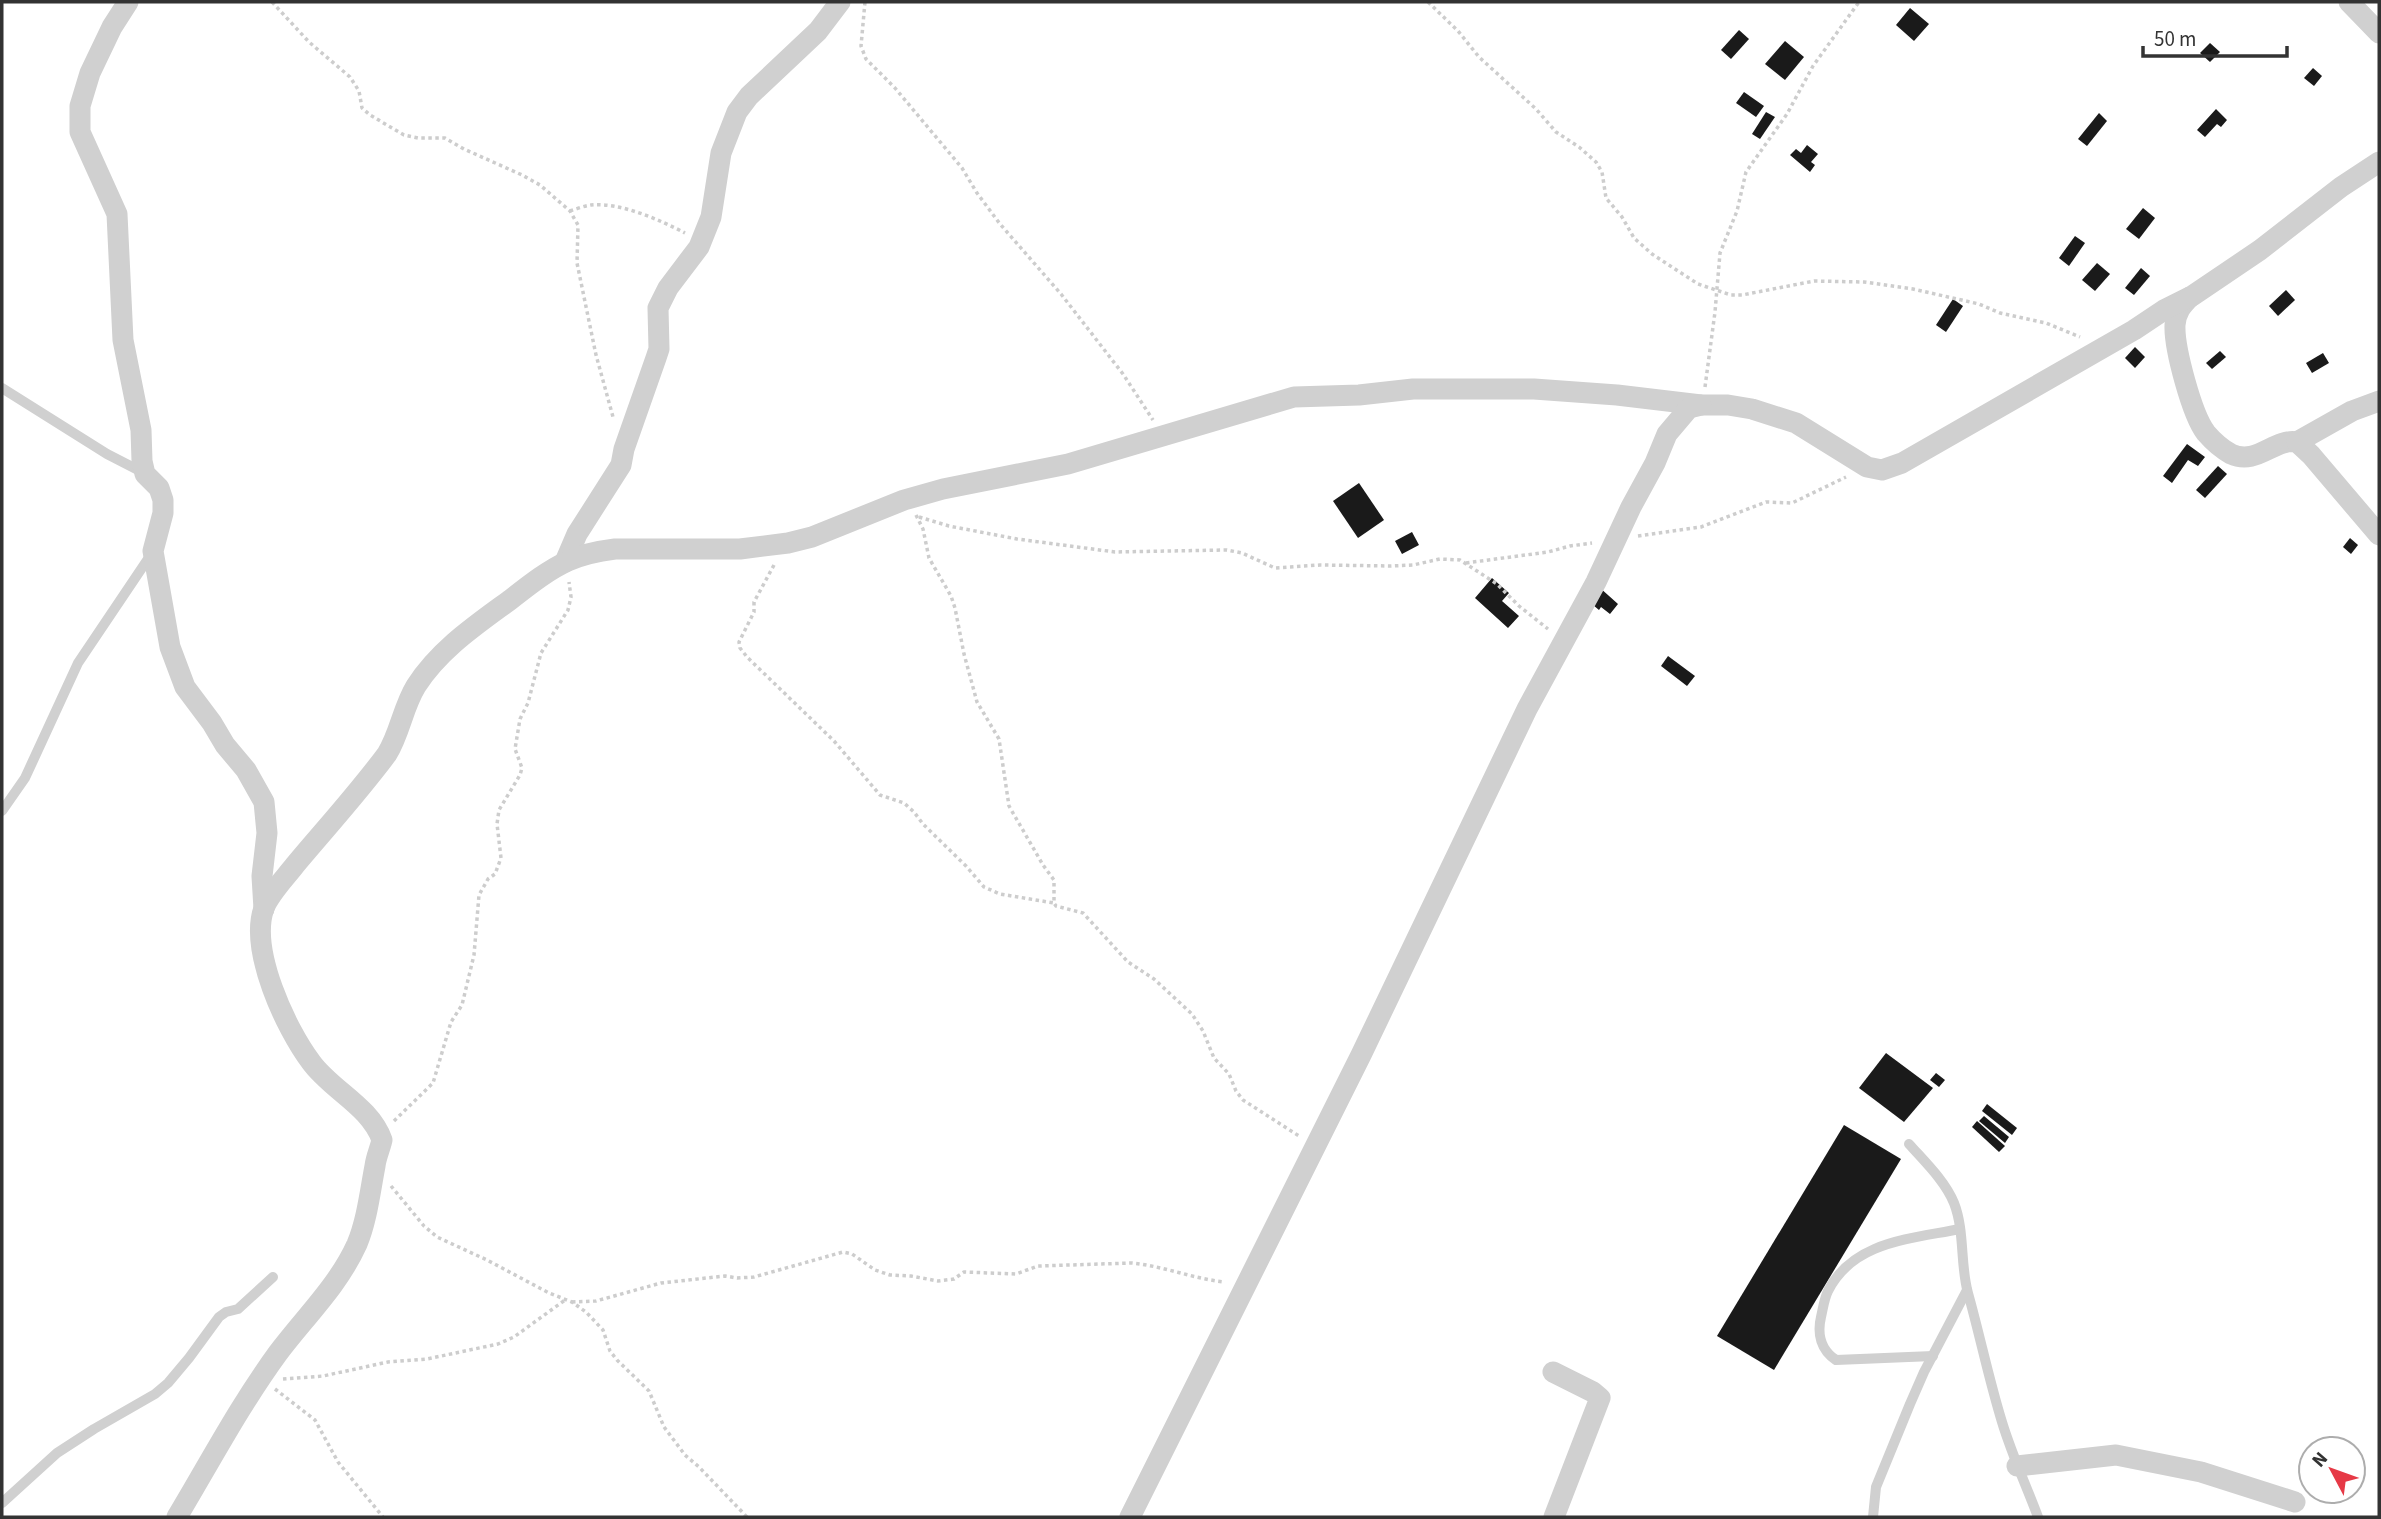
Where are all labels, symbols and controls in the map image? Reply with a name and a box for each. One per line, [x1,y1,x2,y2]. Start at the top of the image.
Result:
scale bar [2143,14,2286,58]
text: 50 m [2154,24,2196,54]
north arrow [2297,1435,2367,1505]
text: N [2306,1446,2335,1473]

